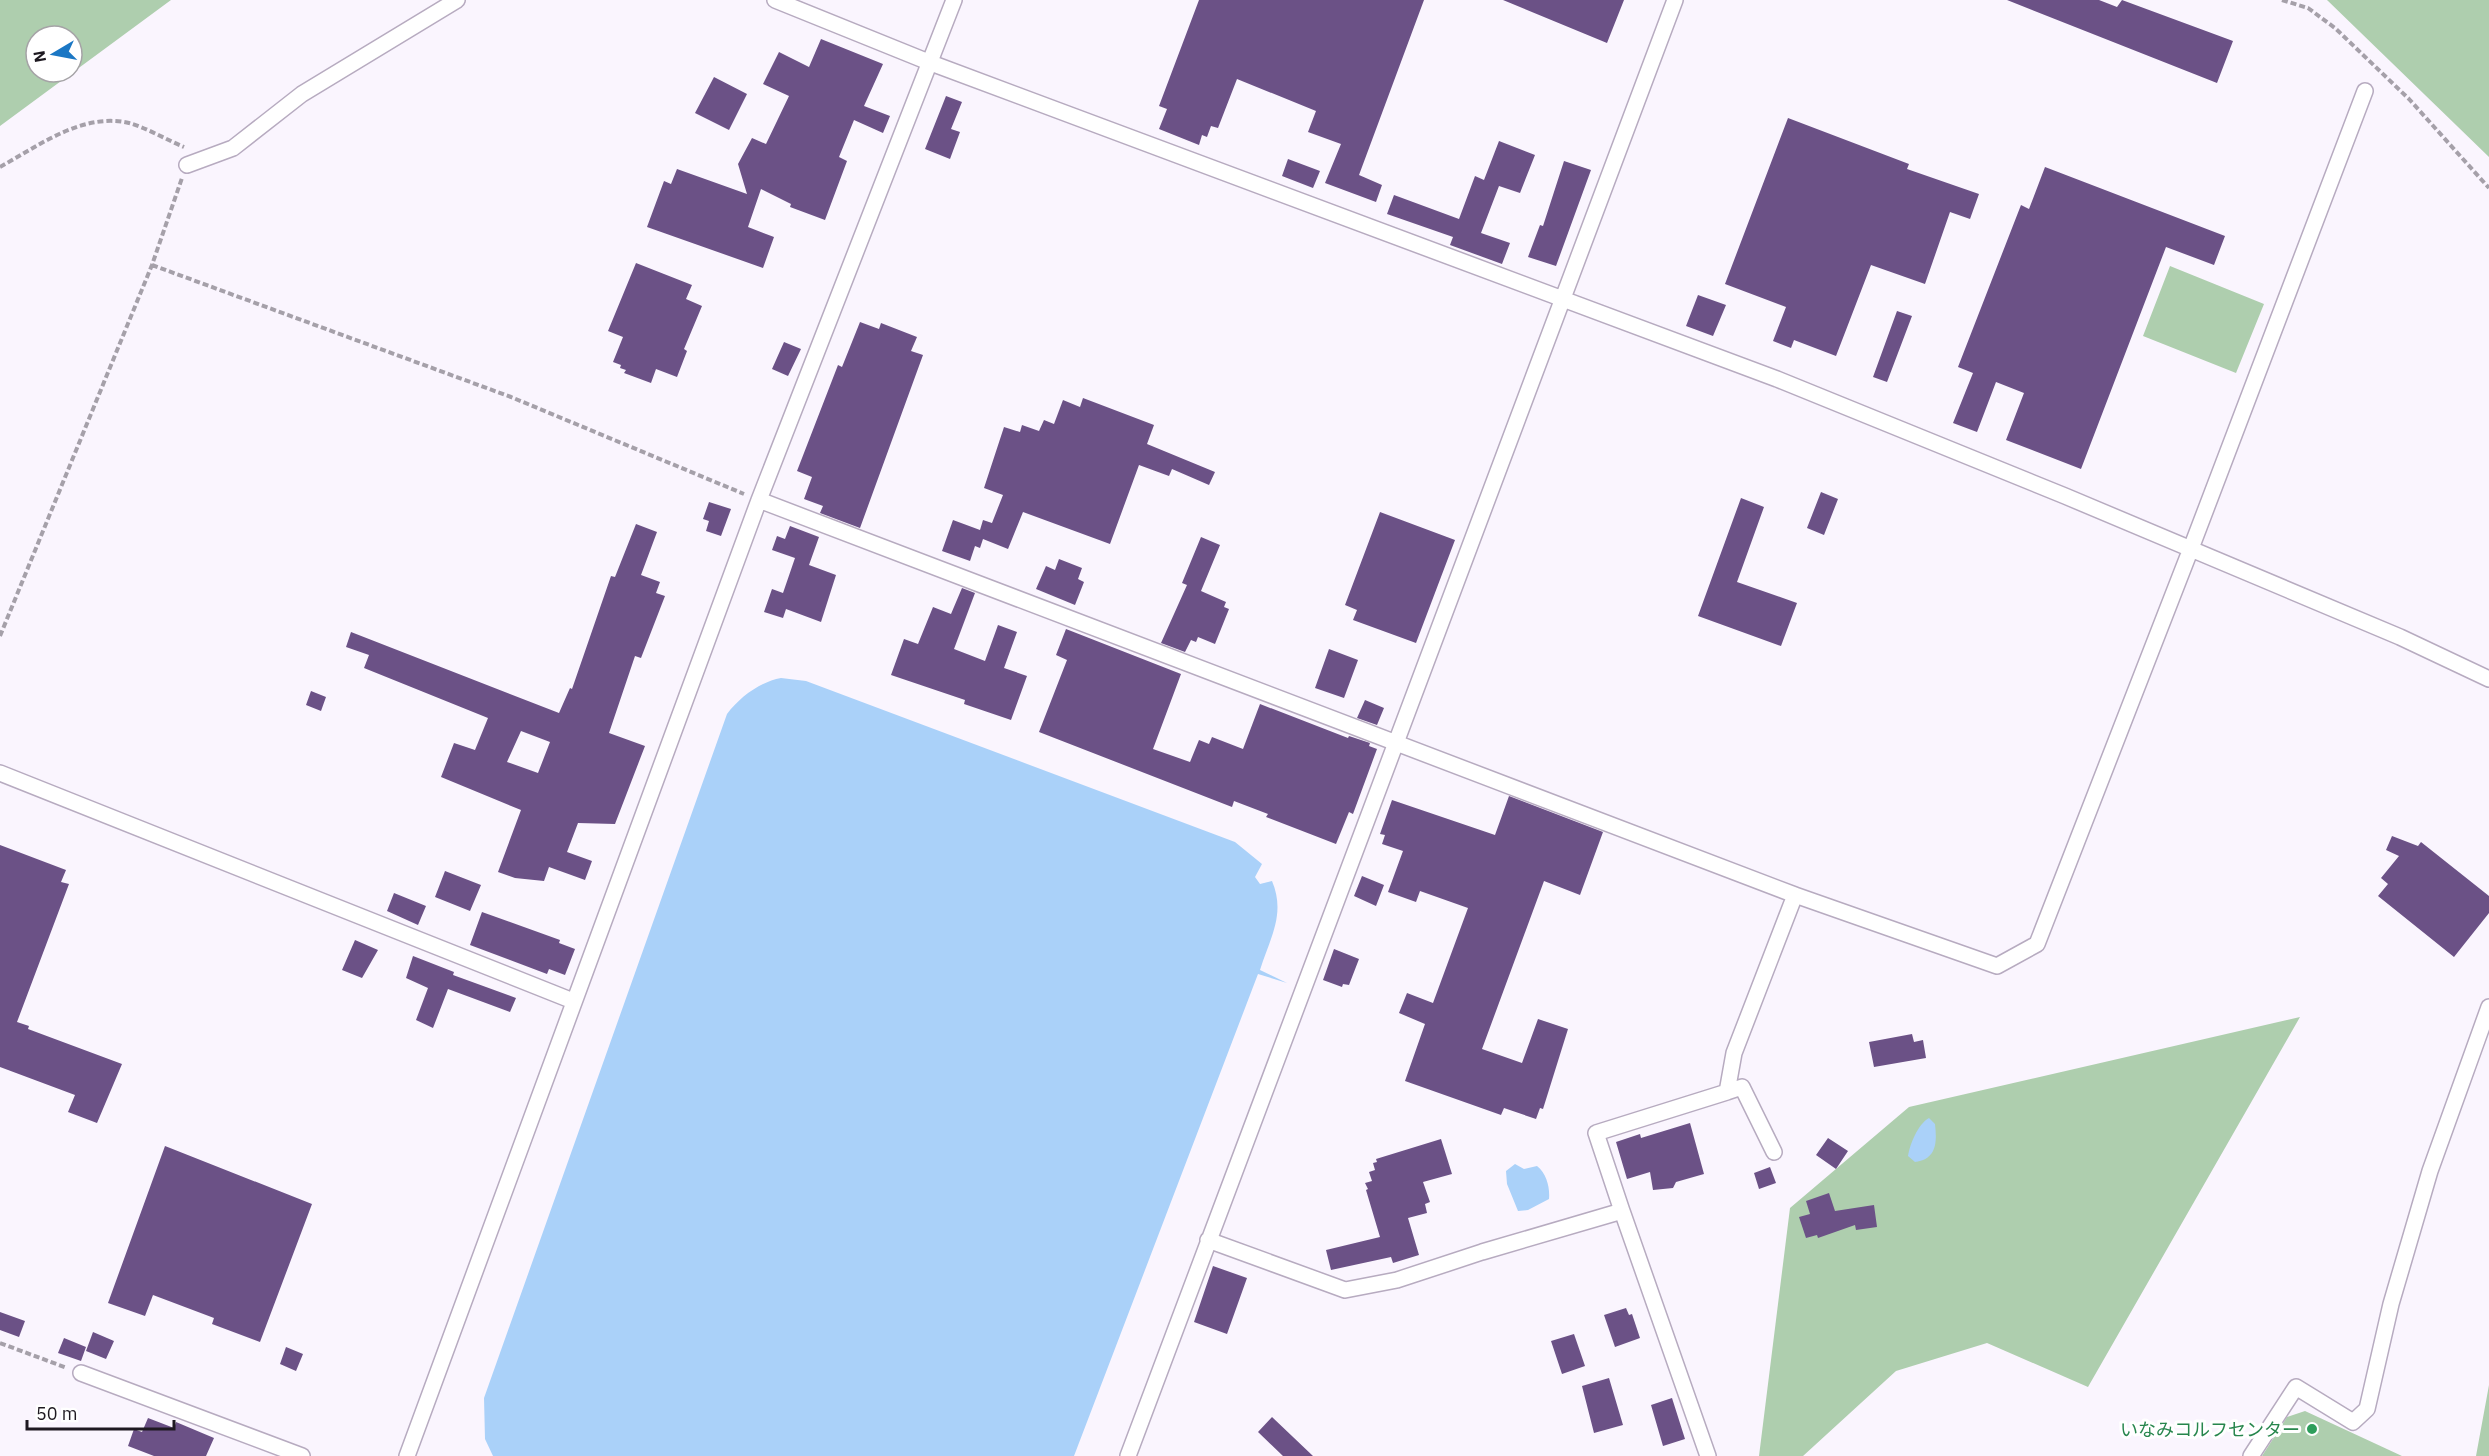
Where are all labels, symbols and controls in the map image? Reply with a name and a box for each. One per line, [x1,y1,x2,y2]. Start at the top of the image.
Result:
north arrow [24,24,84,84]
text: N [28,49,50,64]
scale bar [27,1393,174,1431]
text: 50 m [36,1402,78,1425]
place label: いなみコルフセンター [2120,1418,2300,1441]
marker: いなみコルフセンター [2305,1422,2319,1436]

